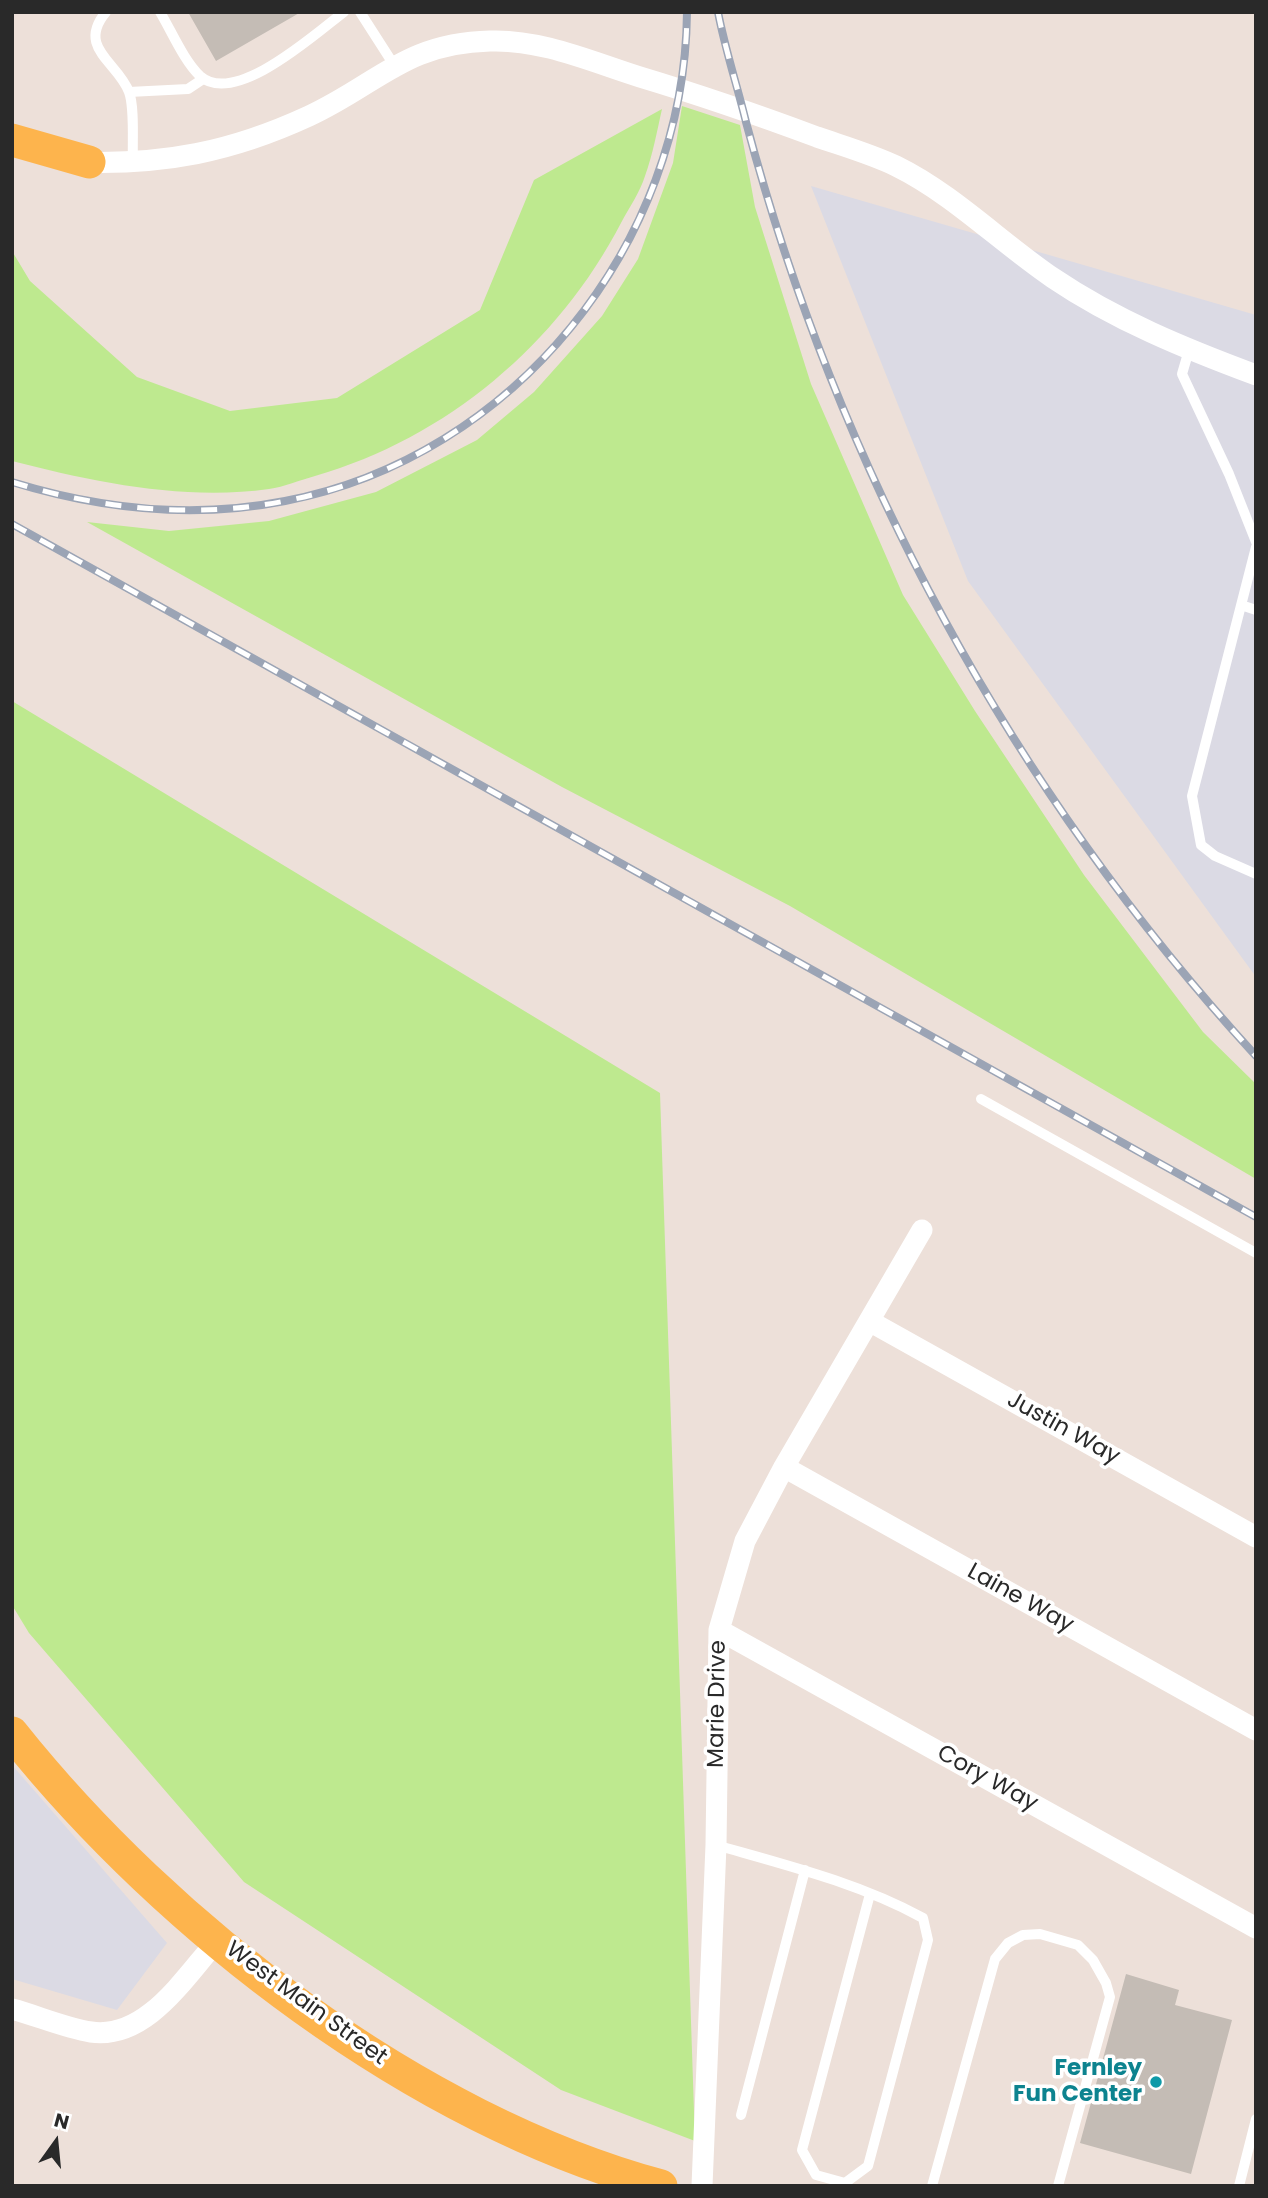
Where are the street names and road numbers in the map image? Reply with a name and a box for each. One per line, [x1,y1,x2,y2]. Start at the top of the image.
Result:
street label: Justin Way [1002,1387,1124,1471]
street label: Laine Way [962,1559,1078,1639]
street label: Marie Drive [703,1640,733,1768]
street label: Cory Way [932,1740,1042,1818]
street label: West Main Street [220,1936,392,2072]

